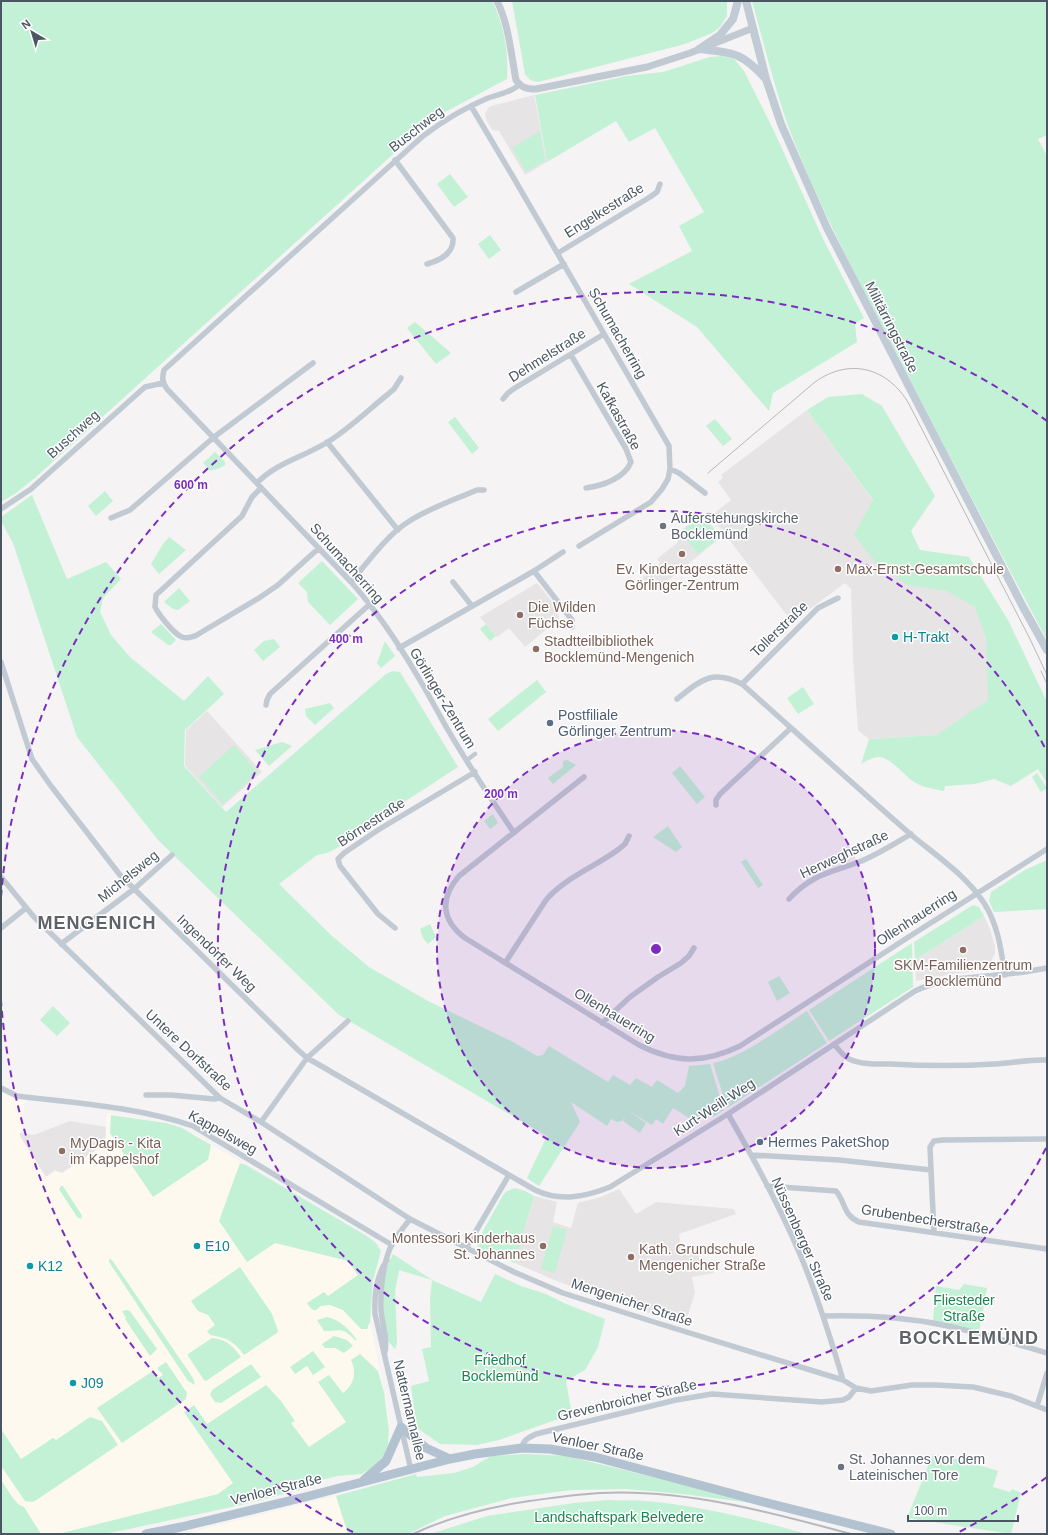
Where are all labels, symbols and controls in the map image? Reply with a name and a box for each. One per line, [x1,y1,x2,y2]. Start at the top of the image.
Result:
north arrow [12,12,52,52]
text: N [19,17,33,31]
street label: Buschweg [386,103,446,155]
street label: Engelkestraße [561,179,647,241]
street label: Militärringstraße [862,279,922,376]
street label: Schumacherring [586,285,650,381]
street label: Dehmelstraße [505,325,589,385]
street label: Kafkastraße [594,379,644,453]
street label: Buschweg [44,406,102,462]
text: 600 m [174,478,208,492]
place label: Auferstehungskirche Bocklemünd [671,510,799,542]
street label: Schumacherring [307,520,387,606]
marker: Auferstehungskirche Bocklemünd [658,521,668,531]
marker: Ev. Kindertagesstätte Görlinger-Zentrum [677,549,687,559]
place label: Ev. Kindertagesstätte Görlinger-Zentrum [616,561,748,593]
place label: Max-Ernst-Gesamtschule [846,561,1004,577]
marker: Max-Ernst-Gesamtschule [833,564,843,574]
street label: Tollerstraße [747,598,811,660]
place label: Die Wilden Füchse [528,599,596,631]
marker: Die Wilden Füchse [515,610,525,620]
place label: H-Trakt [903,629,949,645]
text: 400 m [329,632,363,646]
marker: H-Trakt [890,632,900,642]
place label: Stadtteilbibliothek Bocklemünd-Mengenich [544,633,694,665]
marker: Stadtteilbibliothek Bocklemünd-Mengenich [531,644,541,654]
street label: Görlinger-Zentrum [407,645,479,751]
place label: Postfiliale Görlinger Zentrum [558,707,672,739]
marker: Postfiliale Görlinger Zentrum [545,718,555,728]
text: 200 m [484,787,518,801]
street label: Börnestraße [334,794,408,850]
street label: Herweghstraße [797,826,891,881]
street label: Michelsweg [95,847,161,905]
street label: Ollenhauerring [873,885,959,949]
street label: Ingendorfer Weg [174,911,260,995]
district label: MENGENICH [37,913,157,933]
centre of rings [649,942,663,956]
marker: SKM-Familienzentrum Bocklemünd [958,945,968,955]
place label: SKM-Familienzentrum Bocklemünd [894,957,1032,989]
street label: Ollenhauerring [572,984,658,1046]
street label: Untere Dorfstraße [143,1006,236,1094]
street label: Kurt-Weill-Weg [670,1075,758,1139]
street label: Kappelsweg [186,1107,260,1157]
place label: Hermes PaketShop [768,1134,890,1150]
place label: MyDagis - Kita im Kappelshof [70,1135,161,1167]
marker: Hermes PaketShop [755,1137,765,1147]
marker: MyDagis - Kita im Kappelshof [57,1146,67,1156]
street label: Nüssenberger Straße [768,1175,838,1304]
street label: Grubenbecherstraße [860,1201,990,1237]
place label: Montessori Kinderhaus St. Johannes [392,1230,535,1262]
place label: E10 [205,1238,230,1254]
marker: E10 [192,1241,202,1251]
marker: Montessori Kinderhaus St. Johannes [538,1241,548,1251]
place label: Kath. Grundschule Mengenicher Straße [639,1241,766,1273]
marker: Kath. Grundschule Mengenicher Straße [626,1252,636,1262]
place label: K12 [38,1258,63,1274]
marker: K12 [25,1261,35,1271]
street label: Mengenicher Straße [569,1275,695,1329]
park label: Fliesteder Straße [933,1292,995,1324]
district label: BOCKLEMÜND [899,1328,1039,1348]
park label: Friedhof Bocklemünd [461,1352,539,1384]
street label: Nattermannallee [391,1358,429,1462]
place label: J09 [81,1375,104,1391]
street label: Grevenbroicher Straße [556,1376,698,1424]
marker: J09 [68,1378,78,1388]
street label: Venloer Straße [551,1428,646,1464]
place label: St. Johannes vor dem Lateinischen Tore [849,1451,985,1483]
marker: St. Johannes vor dem Lateinischen Tore [836,1462,846,1472]
street label: Venloer Straße [229,1470,323,1508]
scale bar [908,1497,1018,1523]
text: 100 m [914,1504,947,1518]
park label: Landschaftspark Belvedere [534,1509,704,1525]

